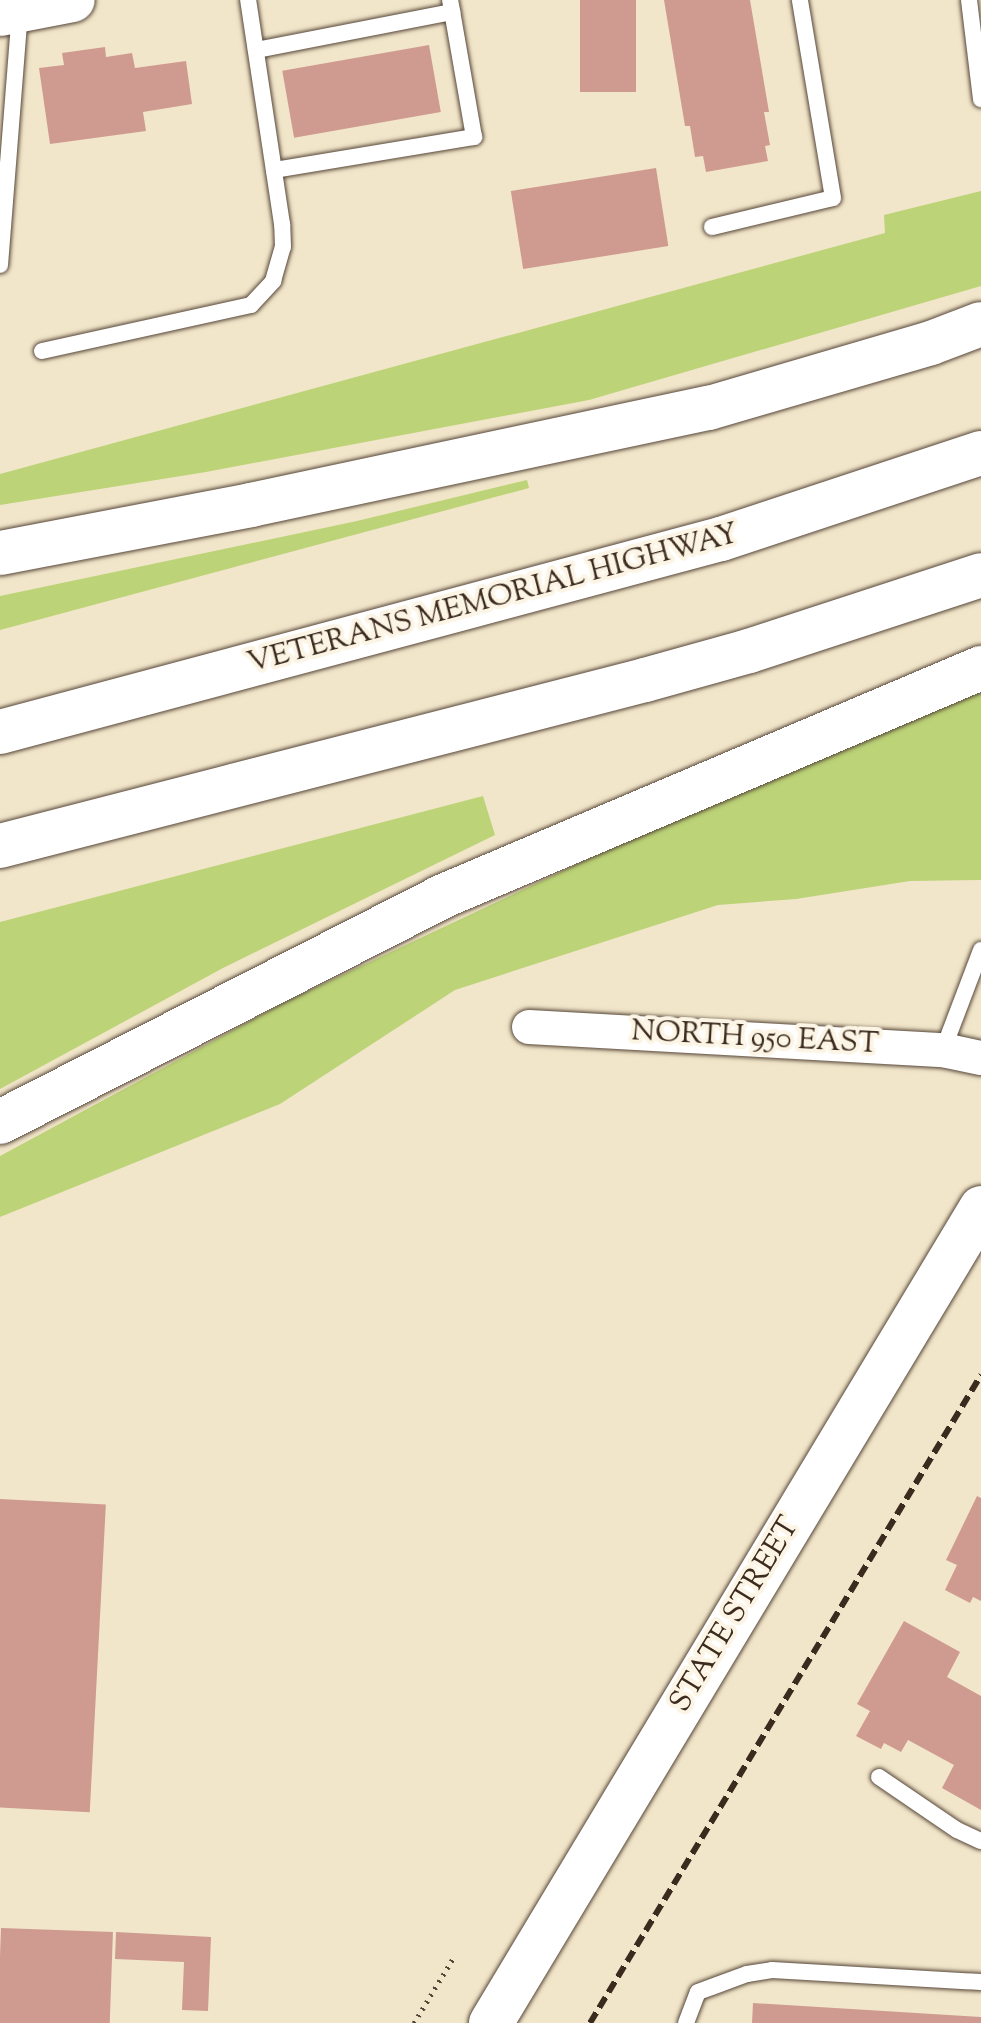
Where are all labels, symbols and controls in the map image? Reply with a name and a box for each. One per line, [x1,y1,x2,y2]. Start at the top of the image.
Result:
street label: VETERANS MEMORIAL HIGHWAY [244,517,742,683]
street label: NORTH 950 EAST [630,1015,880,1063]
street label: STATE STREET [664,1511,808,1719]

